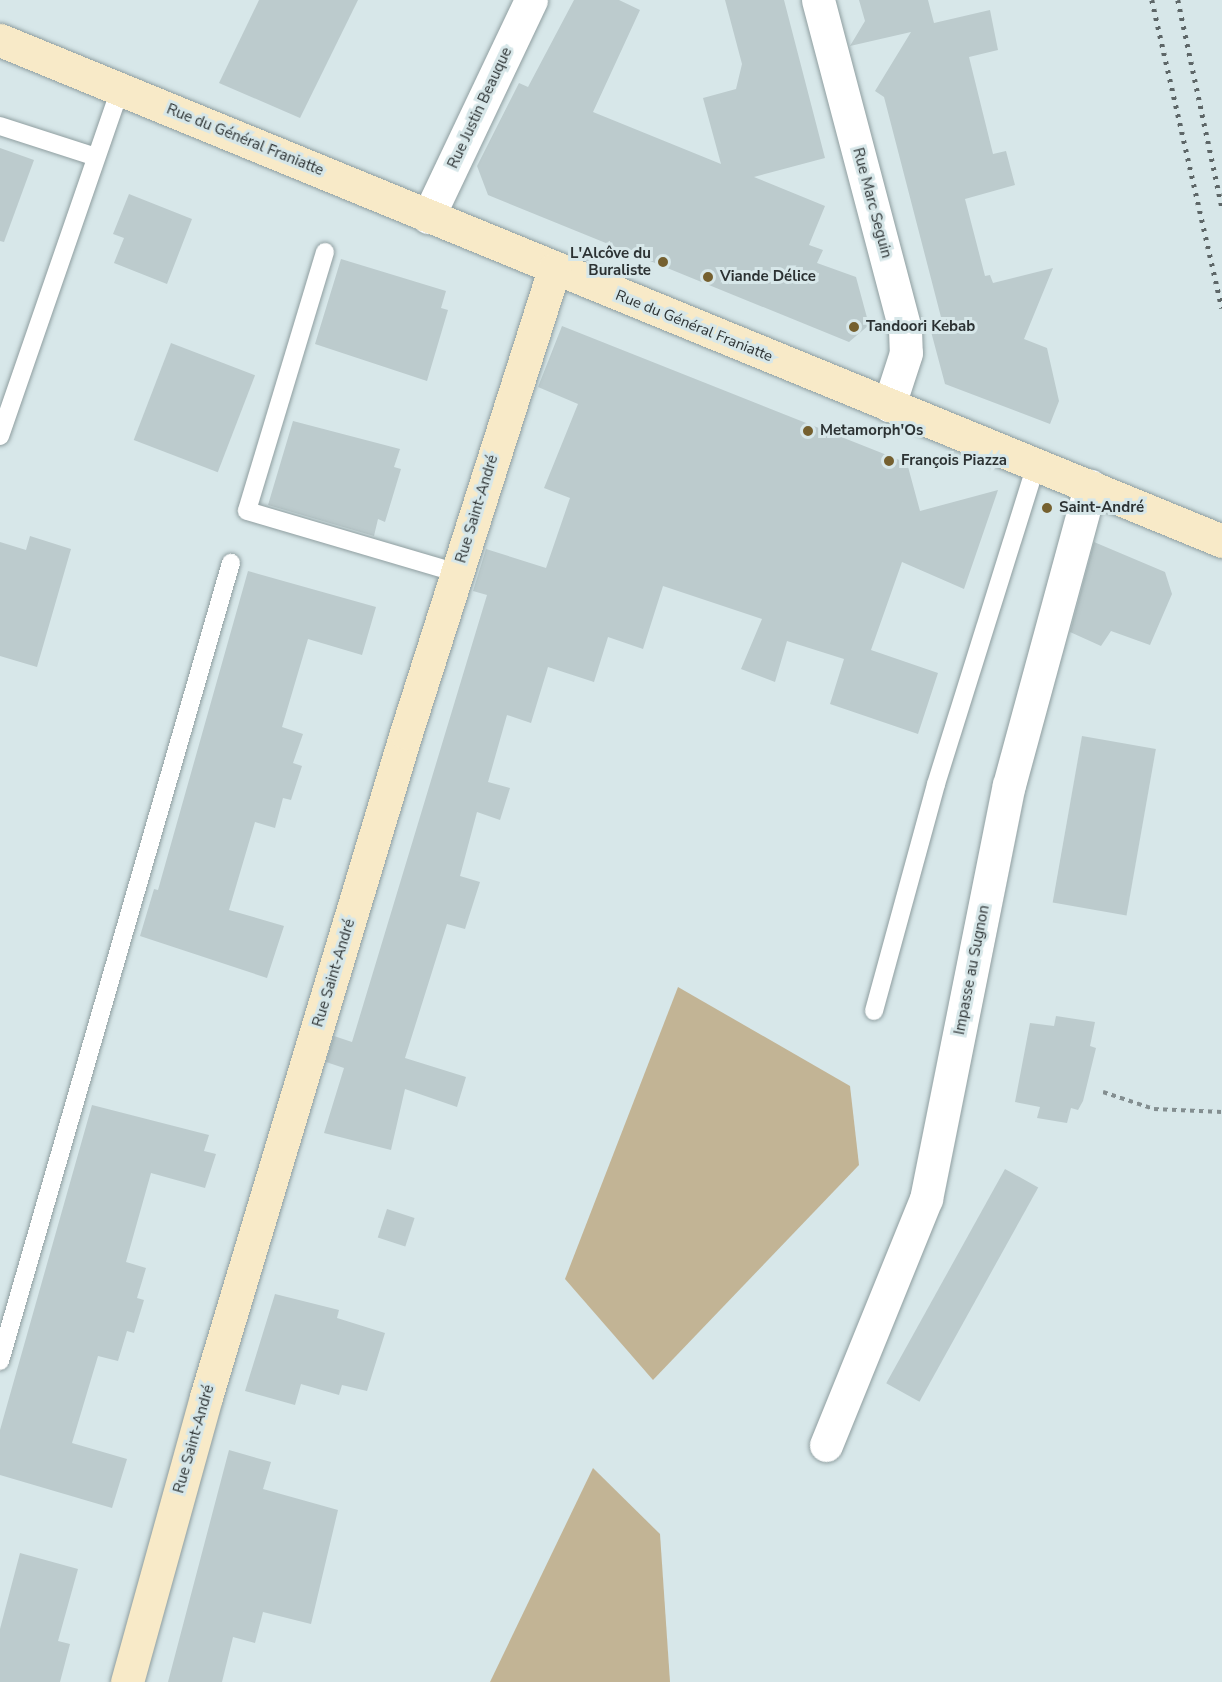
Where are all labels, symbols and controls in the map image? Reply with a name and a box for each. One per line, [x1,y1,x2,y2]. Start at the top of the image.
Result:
street label: Rue Justin Beauque [444,45,516,171]
street label: Rue du Général Franiatte [164,100,326,180]
street label: Rue Marc Seguin [849,146,895,260]
place label: L'Alcôve du Buraliste [570,244,651,279]
marker: L'Alcôve du Buraliste [656,255,670,269]
place label: Viande Délice [720,268,816,286]
marker: Viande Délice [701,270,715,284]
street label: Rue du Général Franiatte [613,286,775,366]
place label: Tandoori Kebab [866,318,975,336]
marker: Tandoori Kebab [847,320,861,334]
place label: Metamorph'Os [820,422,923,440]
marker: Metamorph'Os [801,424,815,438]
place label: François Piazza [901,452,1007,470]
street label: Rue Saint-André [452,453,502,565]
marker: François Piazza [882,454,896,468]
place label: Saint-André [1059,499,1144,517]
marker: Saint-André [1040,501,1054,515]
street label: Impasse au Sugnon [951,904,993,1036]
street label: Rue Saint-André [309,917,359,1029]
street label: Rue Saint-André [170,1383,218,1495]

